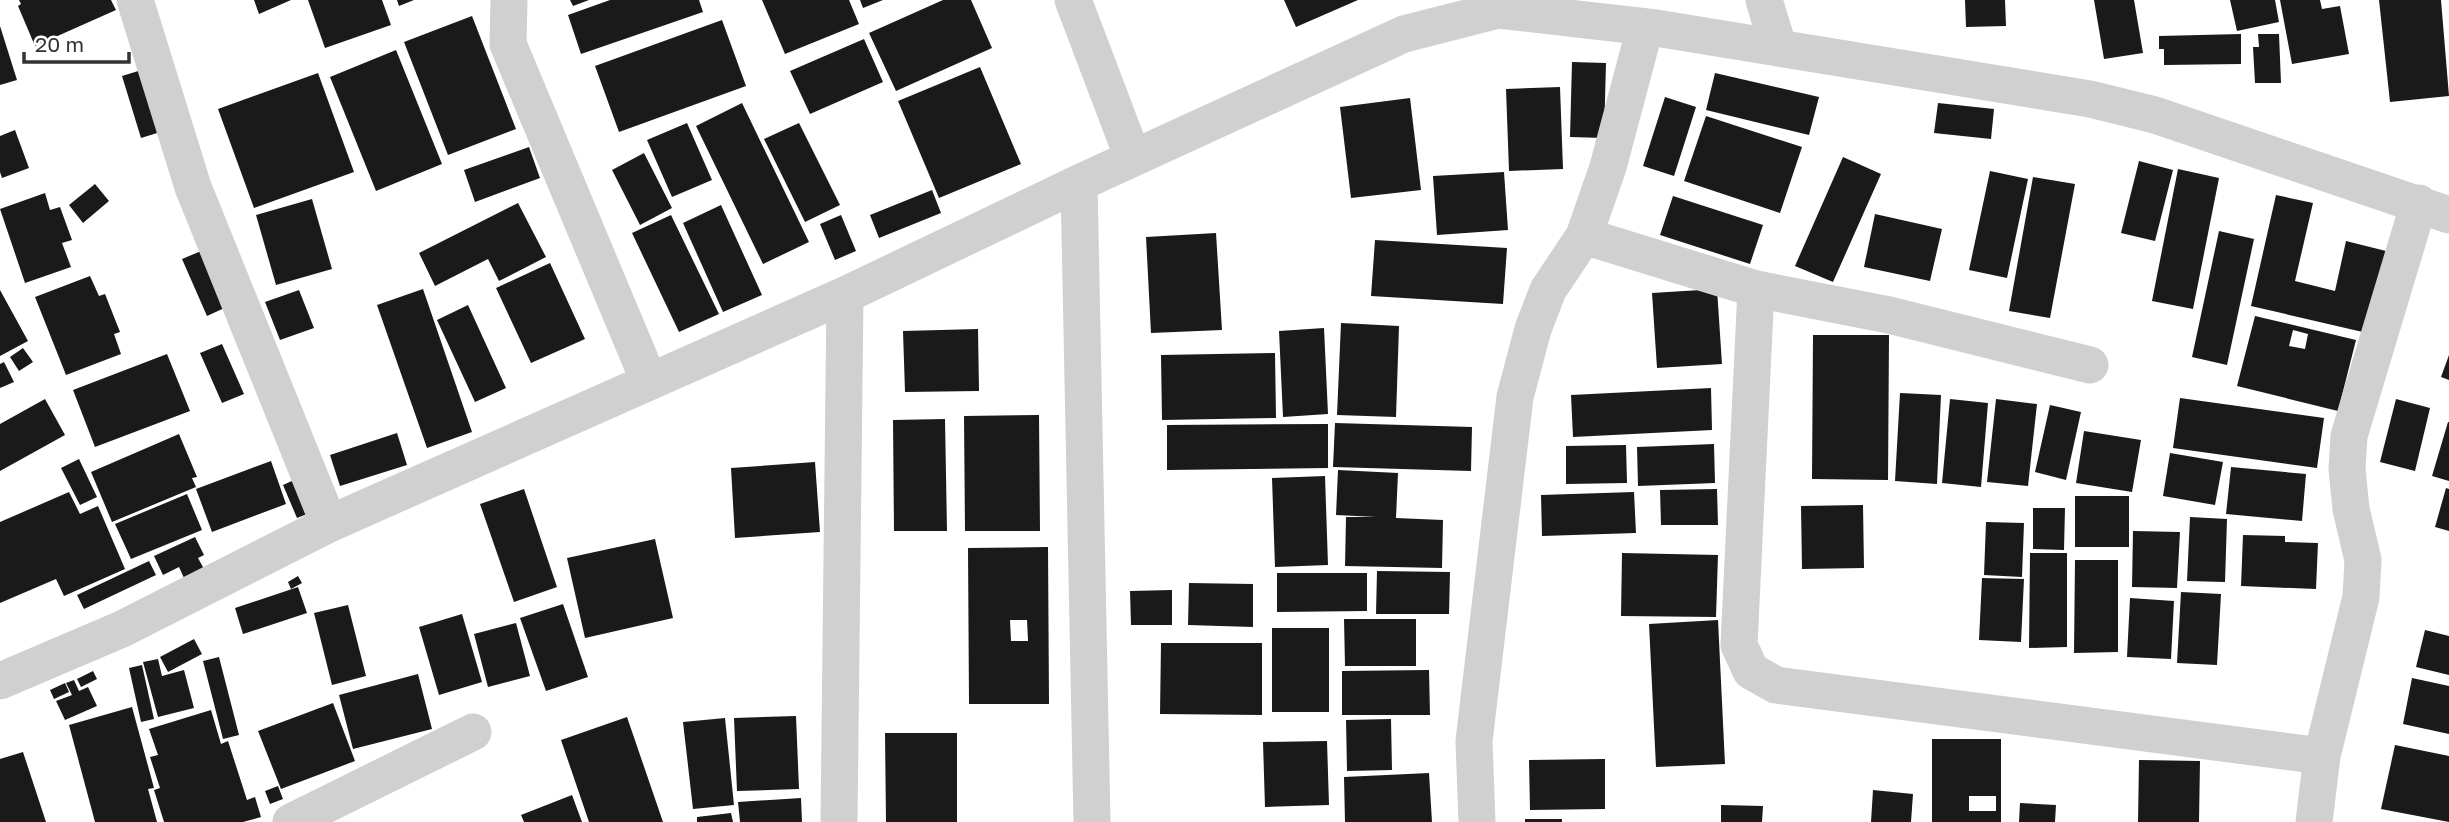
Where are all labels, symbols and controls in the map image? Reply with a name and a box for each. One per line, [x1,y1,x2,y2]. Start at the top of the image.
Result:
scale bar [24,21,130,65]
text: 20 m [35,31,84,57]

